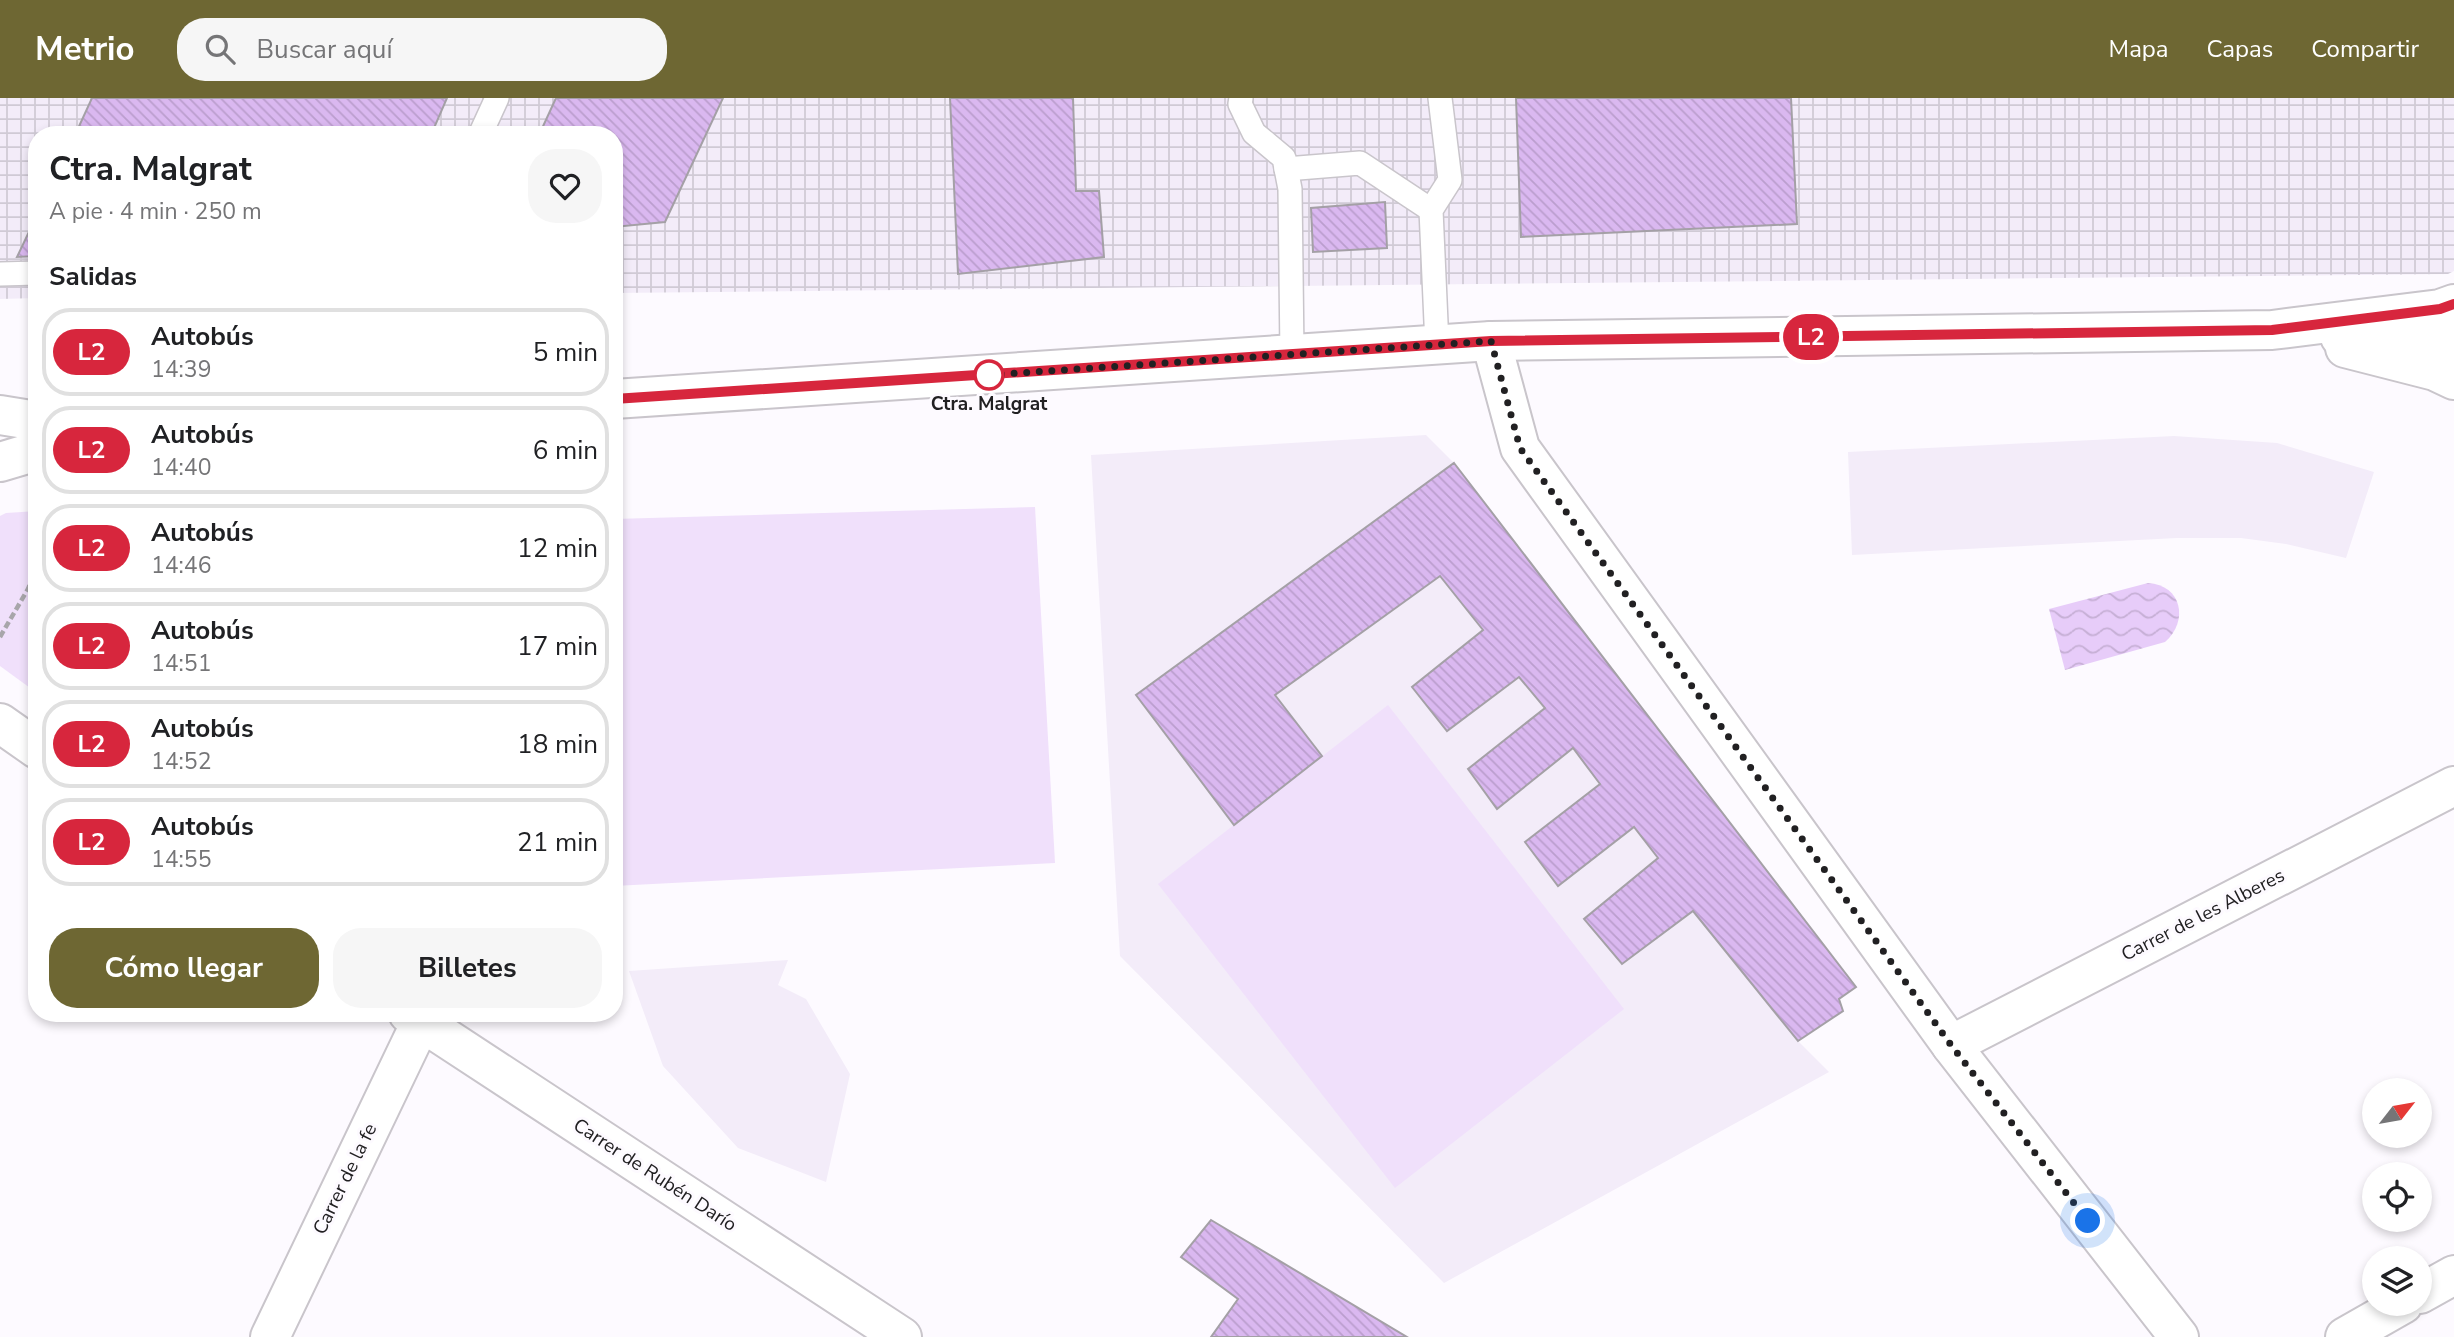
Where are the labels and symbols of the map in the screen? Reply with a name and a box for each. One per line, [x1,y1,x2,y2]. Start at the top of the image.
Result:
line badge: L2 [1780,314,1842,360]
marker: Ctra. Malgrat [974,360,1004,390]
place label: Ctra. Malgrat [931,391,1048,417]
street label: Carrer de les Alberes [2117,863,2289,967]
north arrow [2362,1078,2432,1148]
street label: Carrer de Rubén Darío [568,1112,742,1238]
street label: Carrer de la fe [307,1119,383,1239]
your location [2070,1203,2105,1238]

